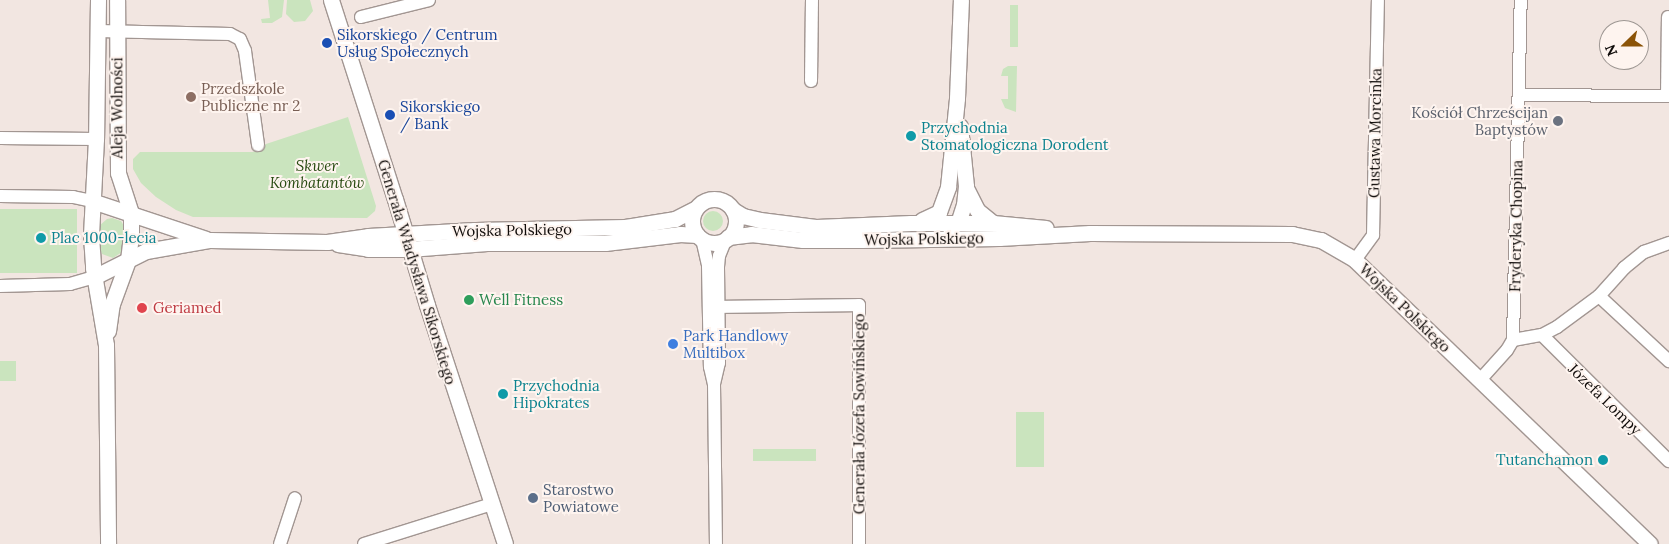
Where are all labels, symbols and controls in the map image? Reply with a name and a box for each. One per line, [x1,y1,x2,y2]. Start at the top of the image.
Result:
north arrow [1599,20,1649,70]
place label: Sikorskiego / Centrum Usług Społecznych [337,25,498,60]
marker: Sikorskiego / Centrum Usług Społecznych [321,37,333,49]
text: N [1601,42,1621,59]
street label: Aleja Wolności [108,57,126,159]
street label: Gustawa Morcinka [1365,68,1385,198]
place label: Przedszkole Publiczne nr 2 [201,79,300,114]
marker: Przedszkole Publiczne nr 2 [185,91,197,103]
place label: Sikorskiego / Bank [400,97,480,132]
place label: Kościół Chrześcijan Baptystów [1411,103,1548,138]
marker: Sikorskiego / Bank [384,109,396,121]
marker: Kościół Chrześcijan Baptystów [1552,115,1564,127]
place label: Przychodnia Stomatologiczna Dorodent [921,118,1109,153]
marker: Przychodnia Stomatologiczna Dorodent [905,130,917,142]
park label: Skwer Kombatantów [270,156,364,191]
street label: Generała Władysława Sikorskiego [374,157,460,387]
street label: Fryderyka Chopina [1506,160,1526,292]
street label: Wojska Polskiego [452,220,572,240]
place label: Plac 1000-lecia [51,229,157,247]
street label: Wojska Polskiego [864,229,984,249]
marker: Plac 1000-lecia [35,232,47,244]
street label: Wojska Polskiego [1356,260,1454,356]
place label: Well Fitness [479,291,563,309]
marker: Well Fitness [463,294,475,306]
place label: Geriamed [153,299,221,317]
marker: Geriamed [135,301,149,315]
street label: Generała Józefa Sowińskiego [850,314,868,514]
place label: Park Handlowy Multibox [683,326,788,361]
marker: Park Handlowy Multibox [667,338,679,350]
street label: Józefa Lompy [1565,360,1645,438]
place label: Przychodnia Hipokrates [513,376,600,411]
marker: Przychodnia Hipokrates [497,388,509,400]
place label: Tutanchamon [1496,451,1593,469]
marker: Tutanchamon [1597,454,1609,466]
place label: Starostwo Powiatowe [543,480,619,515]
marker: Starostwo Powiatowe [527,492,539,504]

